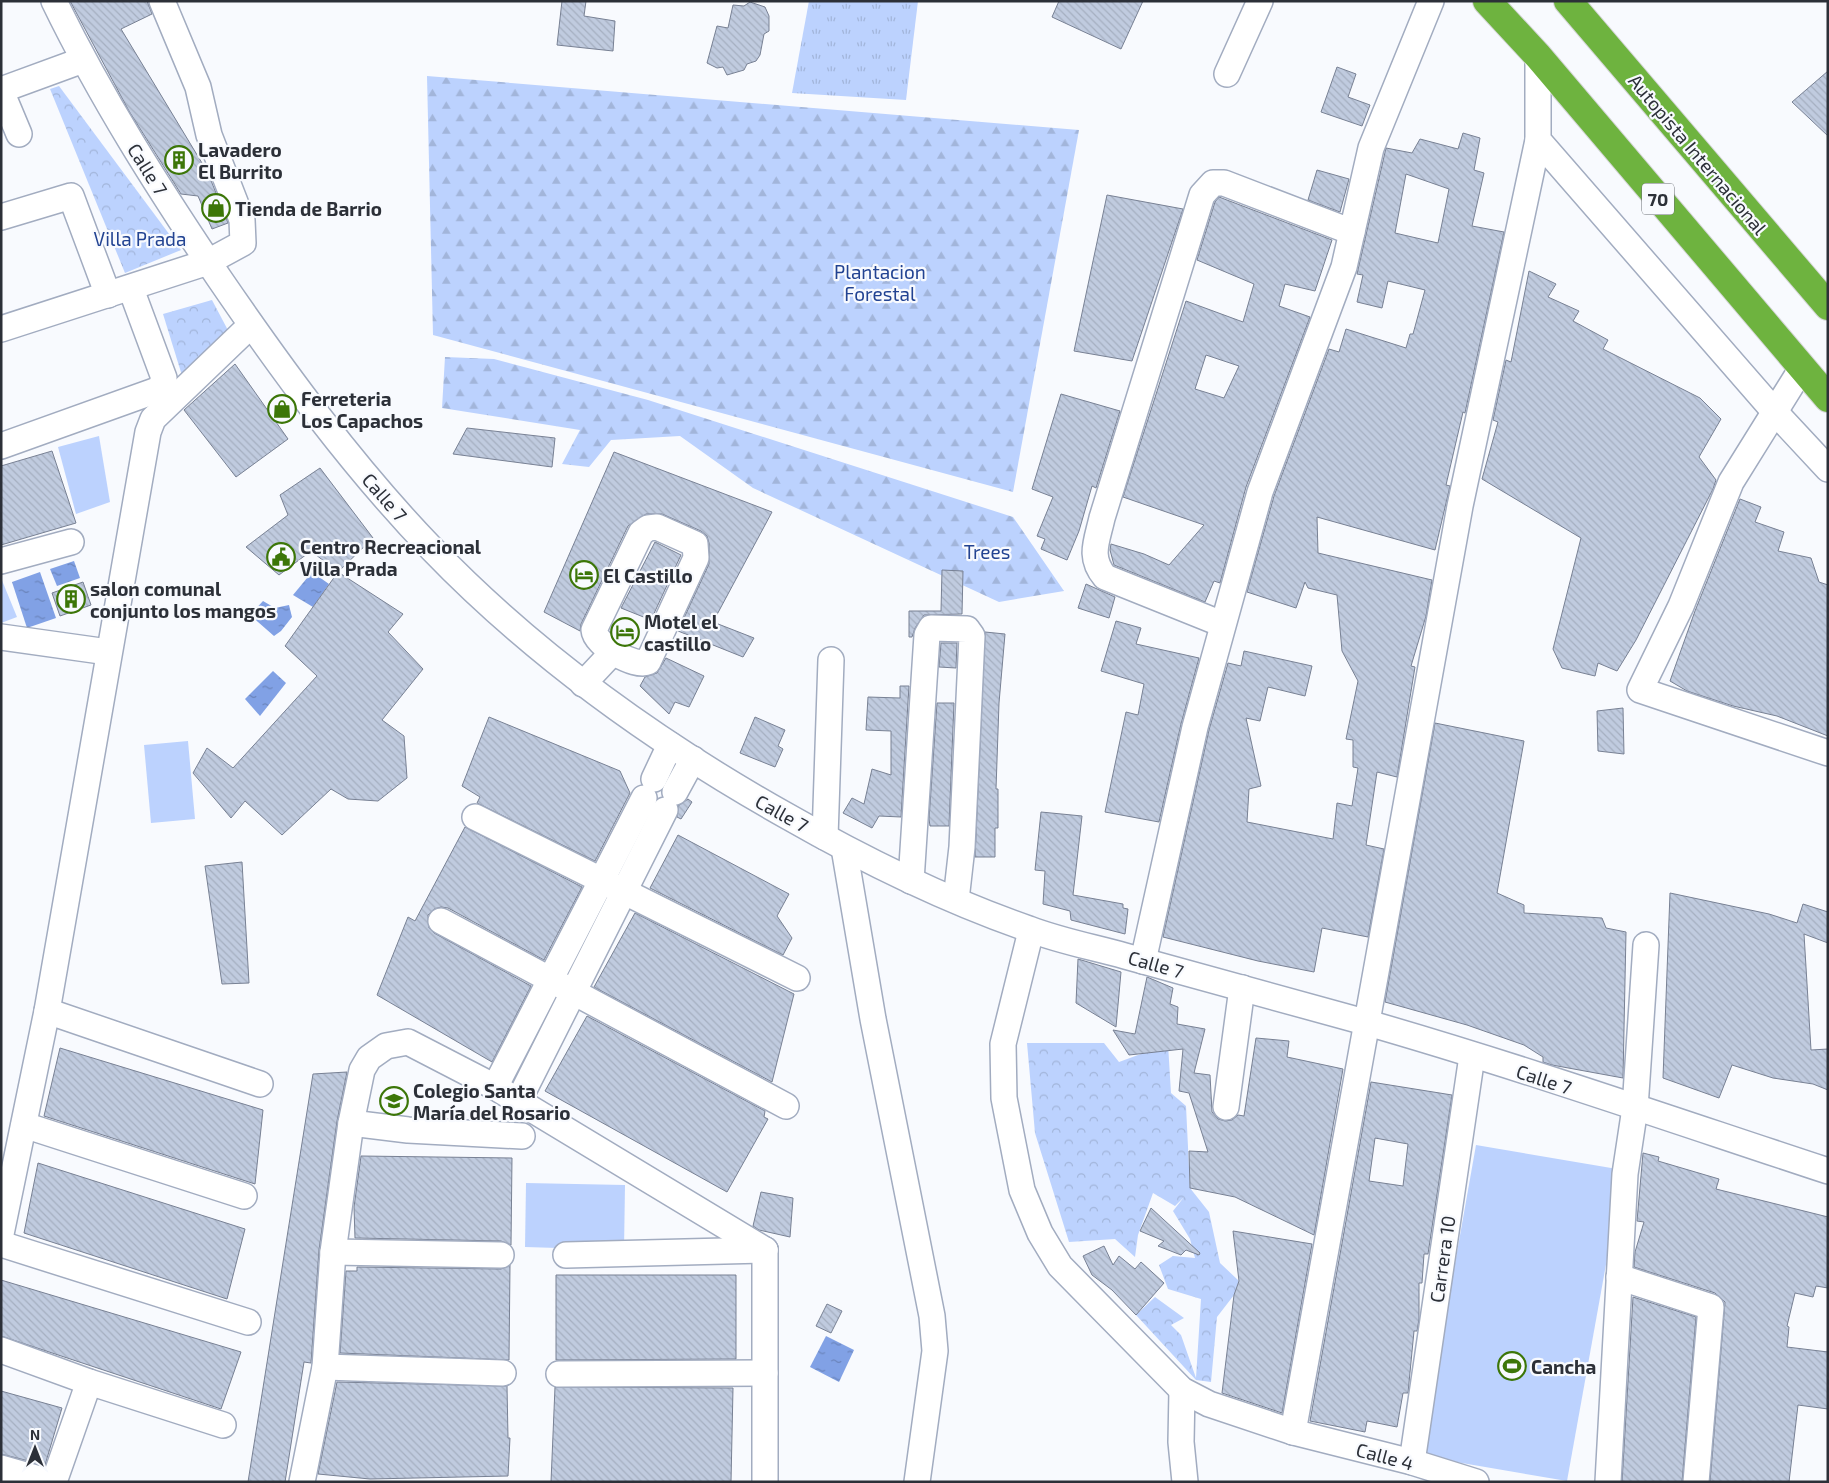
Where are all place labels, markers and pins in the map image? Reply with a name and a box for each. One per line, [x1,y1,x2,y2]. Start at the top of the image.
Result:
place label: Lavadero El Burrito [198,138,283,183]
building icon: Lavadero El Burrito [164,145,194,175]
shop icon: Tienda de Barrio [201,193,231,223]
place label: Tienda de Barrio [235,197,382,220]
place label: Ferreteria Los Capachos [301,387,423,432]
shop icon: Ferreteria Los Capachos [267,394,297,424]
place label: Centro Recreacional Villa Prada [300,535,482,580]
public building icon: Centro Recreacional Villa Prada [266,542,296,572]
hotel icon: El Castillo [569,560,599,590]
place label: El Castillo [603,564,693,587]
place label: salon comunal conjunto los mangos [90,577,276,622]
building icon: salon comunal conjunto los mangos [56,584,86,614]
place label: Motel el castillo [644,610,719,655]
hotel icon: Motel el castillo [610,617,640,647]
place label: Colegio Santa María del Rosario [413,1079,570,1124]
school or university icon: Colegio Santa María del Rosario [379,1086,409,1116]
sports icon: Cancha [1497,1351,1527,1381]
place label: Cancha [1531,1355,1596,1378]

